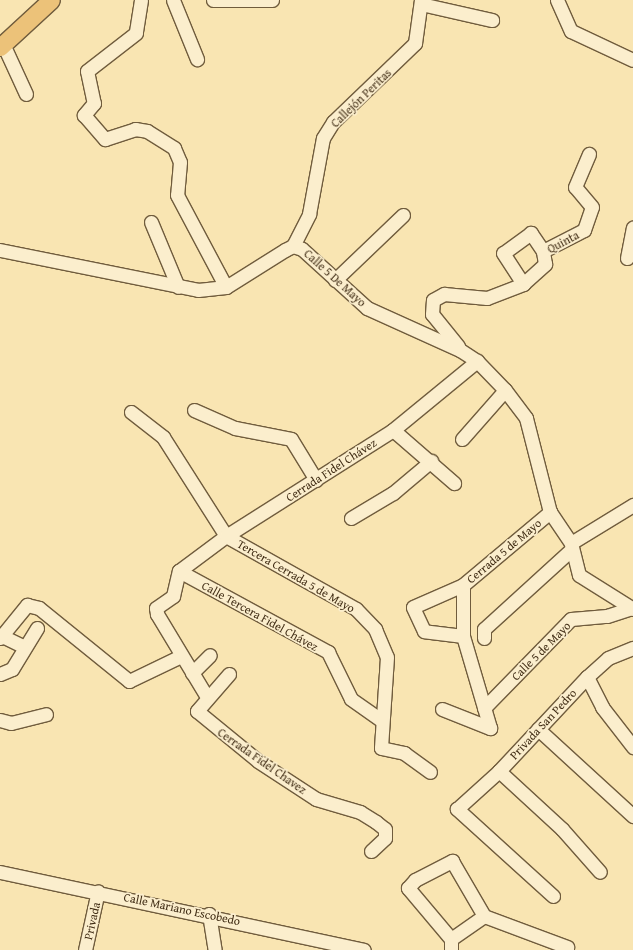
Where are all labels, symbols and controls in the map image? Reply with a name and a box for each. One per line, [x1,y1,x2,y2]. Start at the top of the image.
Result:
street label: Callejón Peritas [328,66,394,130]
street label: Quinta [545,228,581,256]
street label: Calle 5 De Mayo [301,246,369,310]
street label: Cerrada Fidel Chávez [283,435,379,505]
street label: Cerrada 5 de Mayo [464,516,544,586]
street label: Tercera Cerrada 5 de Mayo [235,536,357,616]
street label: Calle Tercera Fidel Chávez [199,578,321,654]
street label: Calle 5 de Mayo [508,618,574,684]
street label: Privada San Pedro [507,686,579,762]
street label: Cerrada Fidel Chavez [215,725,309,797]
street label: Calle Mariano Escobedo [122,890,242,928]
street label: Privada [81,901,103,941]

